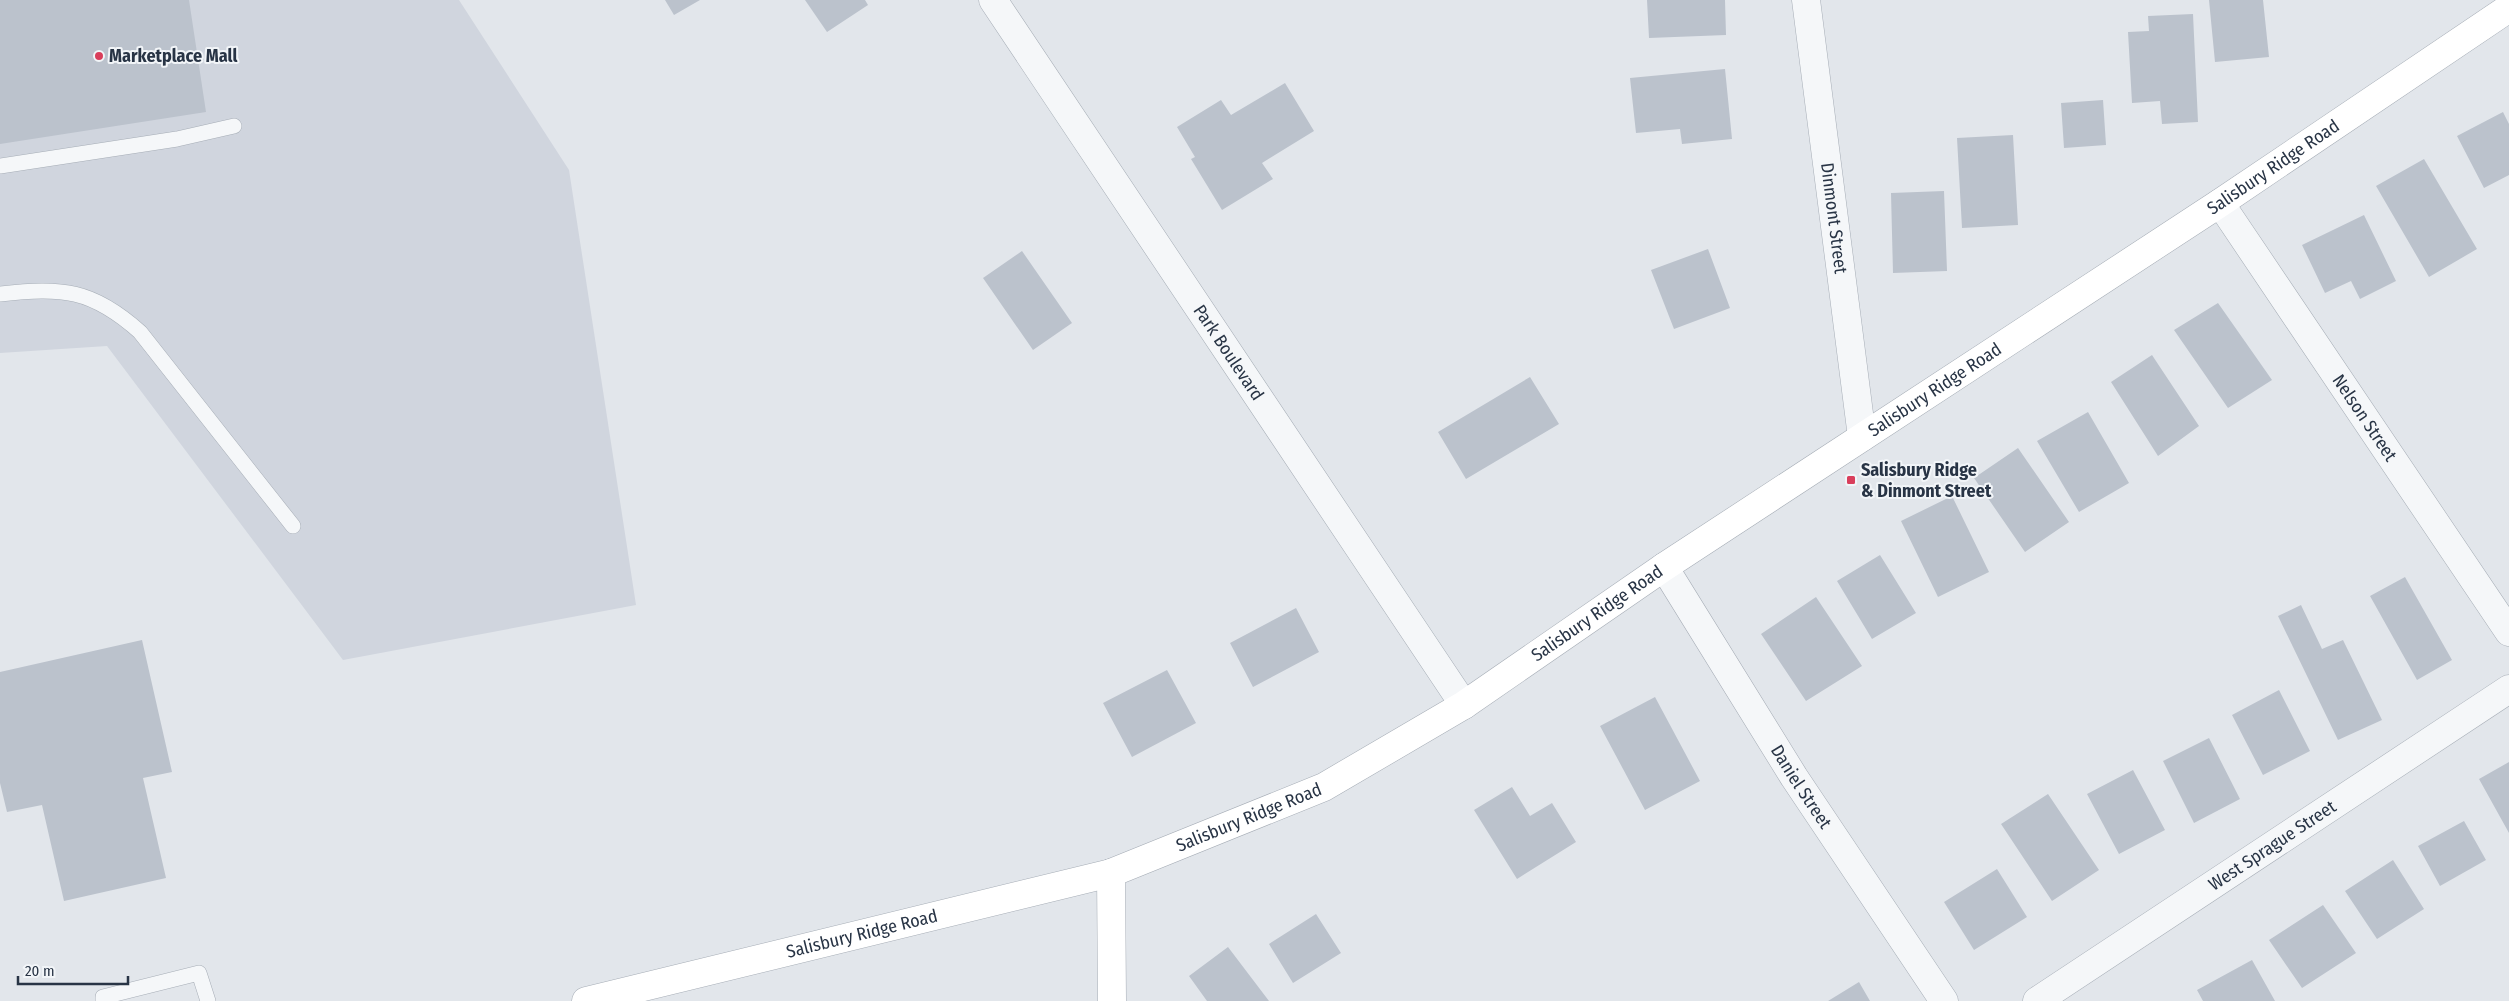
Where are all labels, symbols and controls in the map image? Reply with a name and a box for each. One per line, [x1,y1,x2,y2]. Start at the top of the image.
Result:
place label: Marketplace Mall [109,45,237,67]
marker: Marketplace Mall [93,50,105,62]
street label: Salisbury Ridge Road [2203,115,2343,219]
street label: Dinmont Street [1816,161,1852,275]
street label: Park Boulevard [1189,301,1268,405]
street label: Salisbury Ridge Road [1864,338,2006,441]
street label: Nelson Street [2328,370,2402,465]
place label: Salisbury Ridge & Dinmont Street [1861,459,1992,502]
marker: Salisbury Ridge & Dinmont Street [1845,474,1857,486]
street label: Salisbury Ridge Road [1527,560,1667,666]
street label: Daniel Street [1766,741,1836,833]
street label: Salisbury Ridge Road [1173,778,1325,857]
street label: West Sprague Street [2204,795,2340,895]
street label: Salisbury Ridge Road [784,905,940,963]
scale bar [18,954,128,986]
text: 20 m [25,962,55,980]

